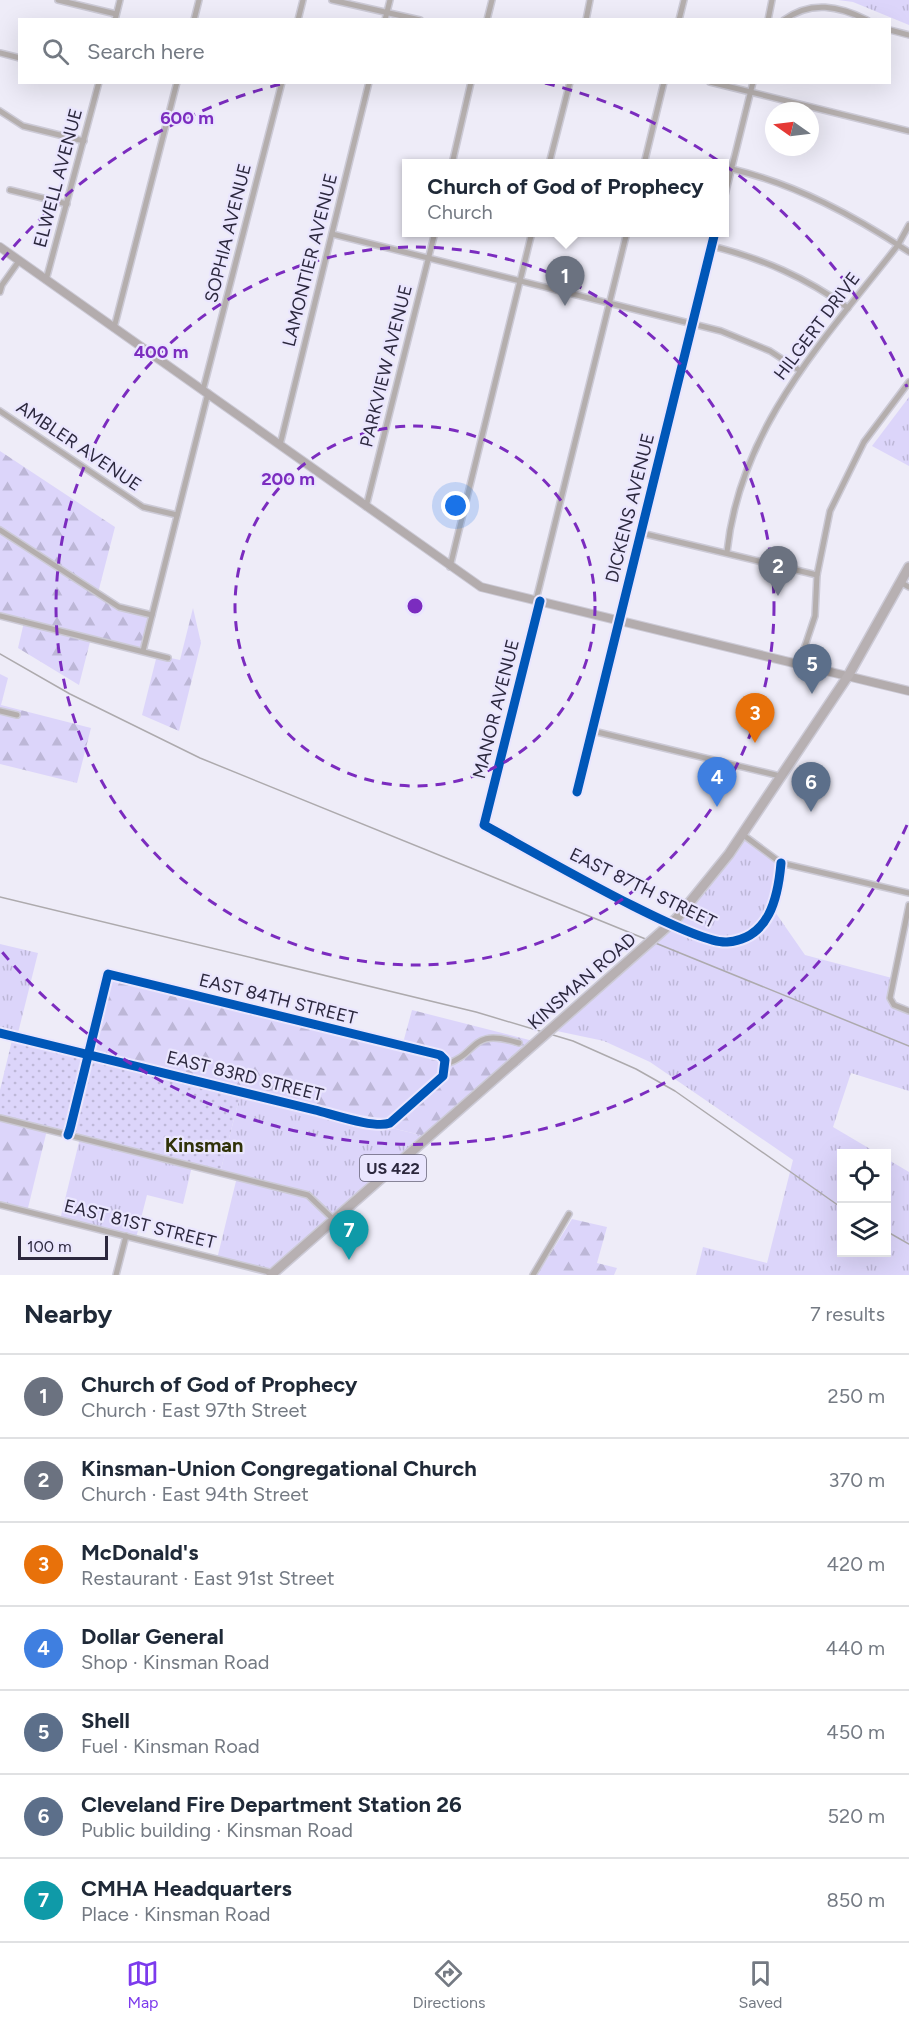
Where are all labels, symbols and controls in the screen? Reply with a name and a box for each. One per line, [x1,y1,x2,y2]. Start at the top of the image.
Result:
search box [18,18,891,84]
icon: search [39,35,72,68]
text: Search here [87,38,205,65]
north arrow [765,102,819,156]
street label: ELWELL AVENUE [29,106,87,250]
text: 600 m [160,107,214,129]
popup [402,159,729,237]
street label: SOPHIA AVENUE [200,161,256,305]
street label: LAMONTIER AVENUE [278,171,342,349]
text: Church of God of Prophecy [427,173,704,200]
text: Church [427,200,493,224]
pin: 1 [546,256,584,306]
street label: HILGERT DRIVE [769,268,865,384]
street label: PARKVIEW AVENUE [355,283,417,449]
text: 400 m [134,341,188,363]
street label: AMBLER AVENUE [12,396,146,496]
street label: DICKENS AVENUE [601,431,659,585]
text: 200 m [261,468,315,490]
your location [441,491,470,520]
pin: 2 [758,546,798,596]
centre of rings [405,596,425,616]
street label: MANOR AVENUE [468,637,524,781]
pin: 5 [792,644,832,694]
pin: 3 [736,694,774,743]
pin: 4 [698,758,736,807]
pin: 6 [792,762,830,812]
street label: EAST 87TH STREET [566,843,720,933]
street label: KINSMAN ROAD [523,928,641,1034]
street label: EAST 84TH STREET [197,969,359,1029]
street label: EAST 83RD STREET [164,1046,326,1106]
district label: Kinsman [165,1133,243,1157]
map controls [837,1149,891,1257]
button: locate [837,1149,891,1203]
road number: US 422 [360,1155,426,1181]
street label: EAST 81ST STREET [62,1194,218,1254]
button: layers [837,1203,891,1257]
pin: 7 [330,1210,368,1260]
scale bar [18,1233,108,1260]
text: 100 m [27,1237,72,1256]
text: Nearby [24,1298,112,1330]
text: 7 results [810,1302,885,1326]
text: Church of God of Prophecy [81,1371,357,1398]
text: 1 [39,1384,48,1408]
text: 250 m [828,1384,885,1408]
text: Church · East 97th Street [81,1398,307,1422]
text: Kinsman-Union Congregational Church [81,1455,477,1482]
text: 2 [38,1468,49,1492]
text: 370 m [829,1468,885,1492]
text: Church · East 94th Street [81,1482,309,1506]
text: McDonald's [81,1539,198,1566]
text: 3 [38,1552,49,1576]
text: 420 m [827,1552,885,1576]
text: Restaurant · East 91st Street [81,1566,335,1590]
text: Dollar General [81,1623,224,1650]
text: 4 [37,1636,50,1660]
text: 440 m [825,1636,885,1660]
text: Shop · Kinsman Road [81,1650,270,1674]
text: Shell [81,1707,130,1734]
text: 5 [38,1720,49,1744]
text: 450 m [826,1720,885,1744]
text: Fuel · Kinsman Road [81,1734,260,1758]
text: Cleveland Fire Department Station 26 [81,1791,462,1818]
text: 6 [38,1804,49,1828]
text: 520 m [828,1804,885,1828]
text: Public building · Kinsman Road [81,1818,353,1842]
text: CMHA Headquarters [81,1875,292,1902]
text: 7 [38,1888,49,1912]
text: 850 m [826,1888,885,1912]
text: Place · Kinsman Road [81,1902,271,1926]
tab: Map [126,1957,159,2012]
tab: Directions [412,1957,485,2012]
tab: Saved [738,1957,783,2012]

